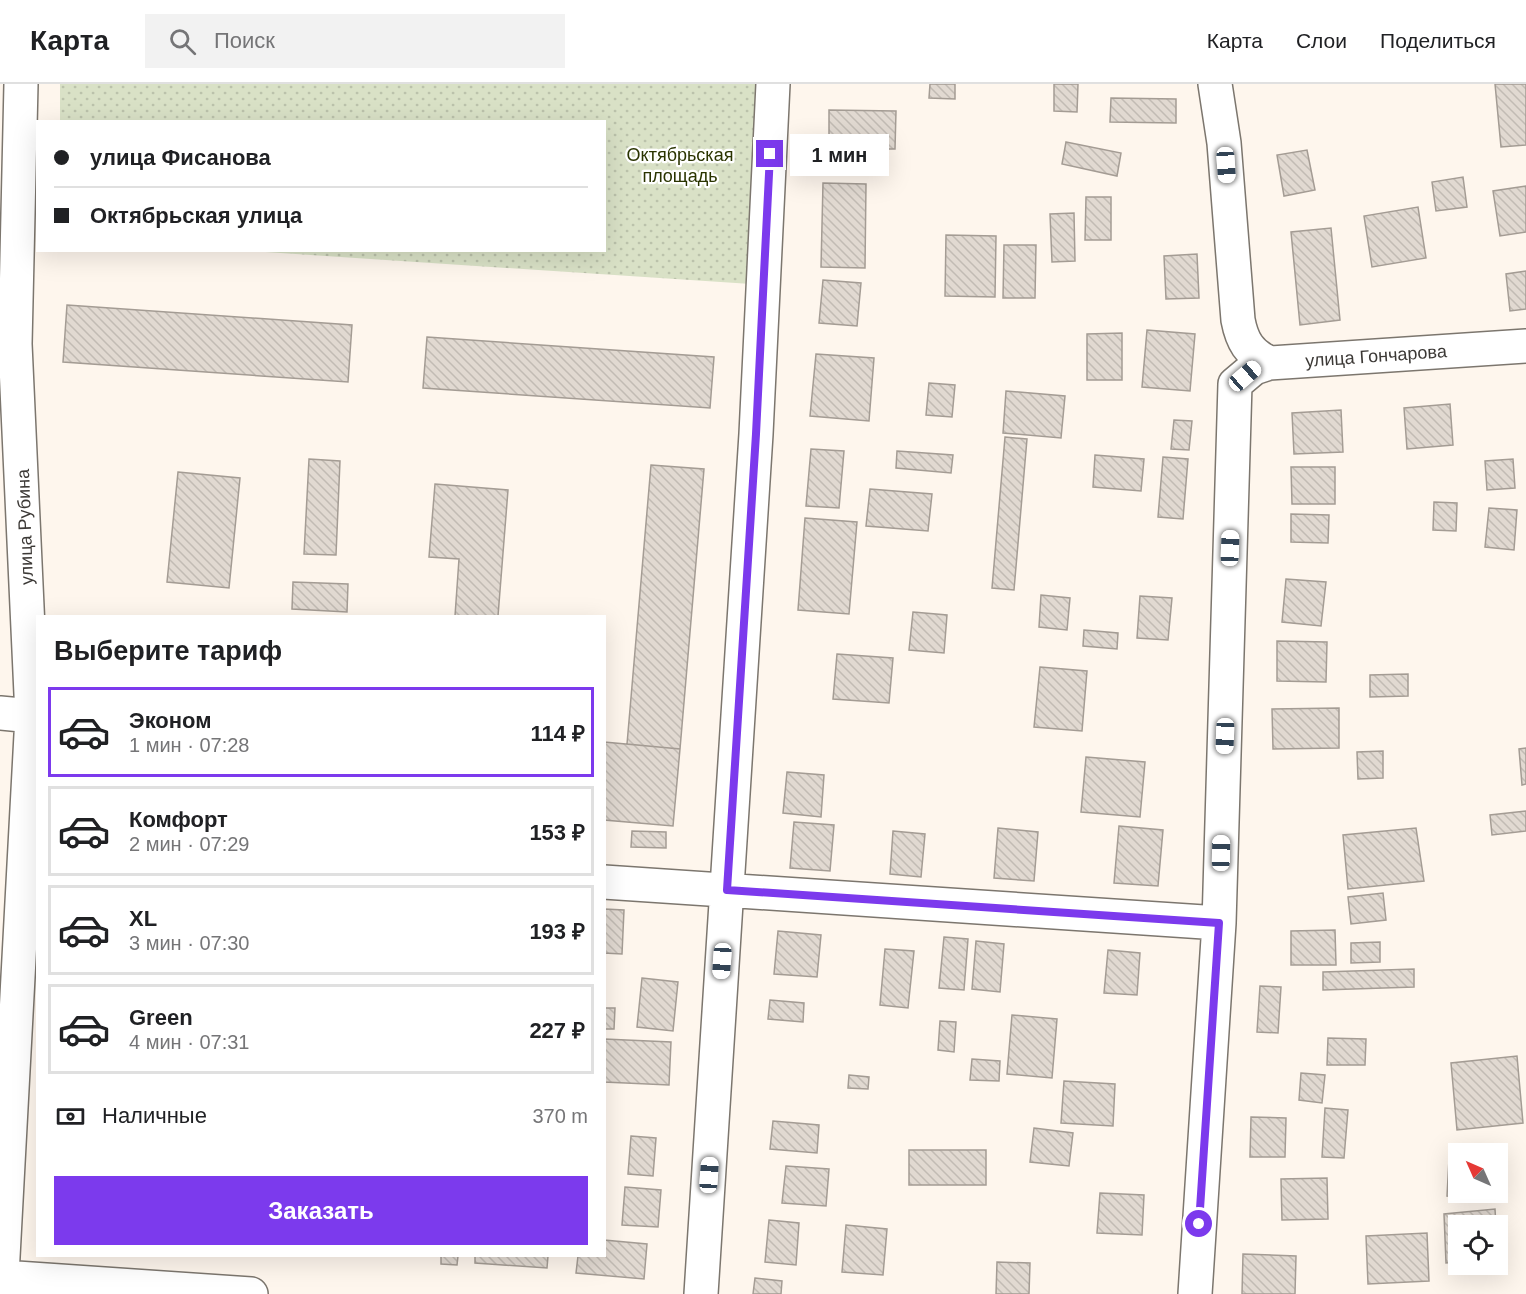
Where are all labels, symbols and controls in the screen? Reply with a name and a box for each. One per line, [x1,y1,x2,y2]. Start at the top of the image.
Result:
search box [145,14,565,68]
text: Карта [30,25,109,56]
icon: search [166,25,199,58]
text: Поиск [214,28,275,53]
text: Карта [1207,29,1263,52]
text: Слои [1296,29,1347,52]
text: Поделиться [1380,29,1496,52]
callout: 1 мин [791,133,890,175]
route end [756,140,783,167]
text: 1 мин [812,144,867,166]
text: улица Фисанова [90,145,271,170]
park label: Октябрьская площадь [627,145,733,186]
car [1216,146,1236,184]
text: Октябрьская улица [90,203,302,228]
street label: улица Гончарова [1305,341,1448,371]
car [1226,357,1264,395]
street label: улица Рубина [13,468,37,585]
car [1220,530,1240,566]
text: Выберите тариф [54,636,282,666]
icon: car [57,705,111,759]
text: Эконом [129,708,212,733]
car [1215,718,1235,754]
text: 114 ₽ [531,721,585,746]
text: 1 мин · 07:28 [129,734,249,756]
icon: car [57,804,111,858]
text: Комфорт [129,807,228,832]
text: 153 ₽ [529,820,585,845]
text: 2 мин · 07:29 [129,833,249,855]
car [1212,835,1230,871]
icon: car [57,903,111,957]
text: XL [129,906,157,931]
text: 193 ₽ [529,919,585,944]
text: 3 мин · 07:30 [129,932,249,954]
car [712,942,732,980]
icon: car [57,1002,111,1056]
text: Green [129,1005,193,1030]
text: 227 ₽ [529,1018,585,1043]
text: 4 мин · 07:31 [129,1031,249,1053]
icon: cash [54,1100,87,1133]
text: Наличные [102,1103,207,1128]
text: 370 m [532,1105,588,1127]
north arrow [1448,1143,1508,1203]
map controls [1448,1143,1508,1275]
car [699,1156,719,1194]
button: Заказать [54,1176,588,1245]
route start [1185,1210,1212,1237]
button: locate [1448,1215,1508,1275]

